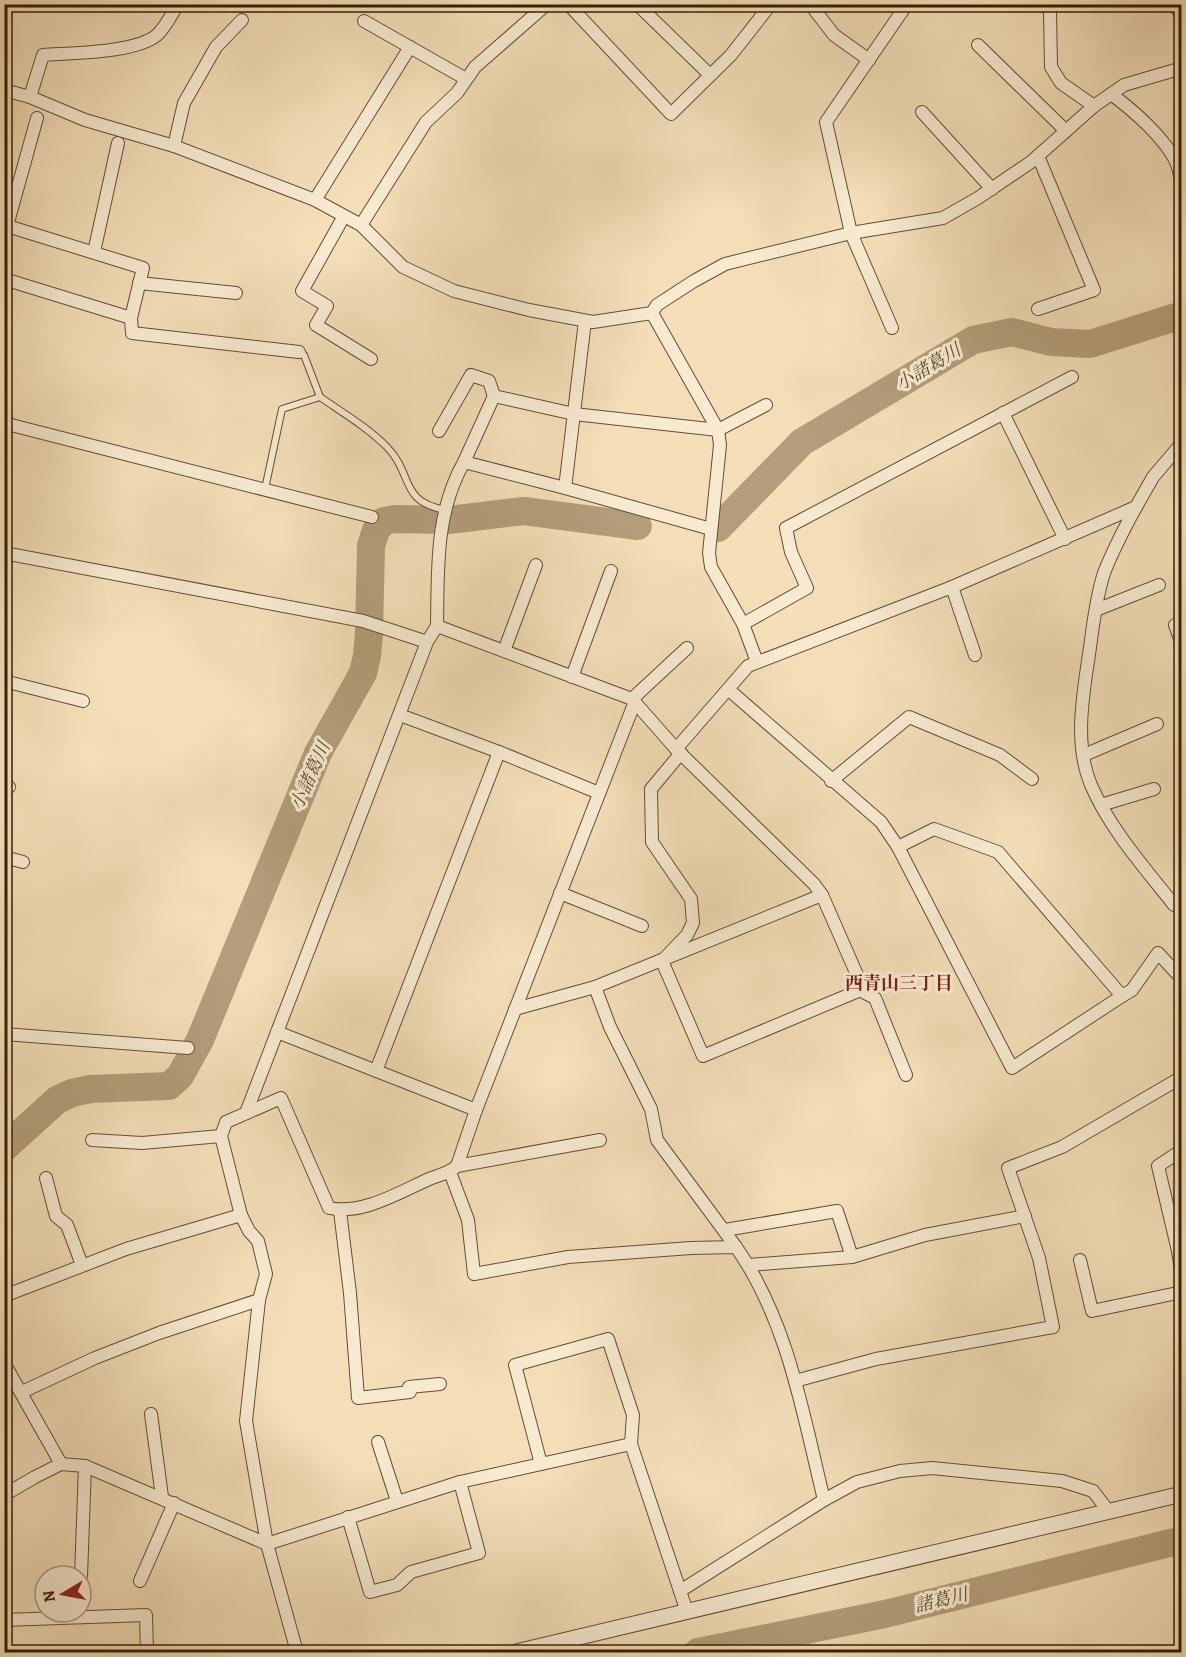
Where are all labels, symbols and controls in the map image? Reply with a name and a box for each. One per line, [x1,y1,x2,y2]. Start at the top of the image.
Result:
water label: 小諸葛川 [891,337,967,396]
water label: 小諸葛川 [284,736,336,814]
district label: 西青山三丁目 [845,971,953,995]
north arrow [33,1564,93,1624]
water label: 諸葛川 [912,1581,972,1618]
text: N [37,1588,61,1604]

